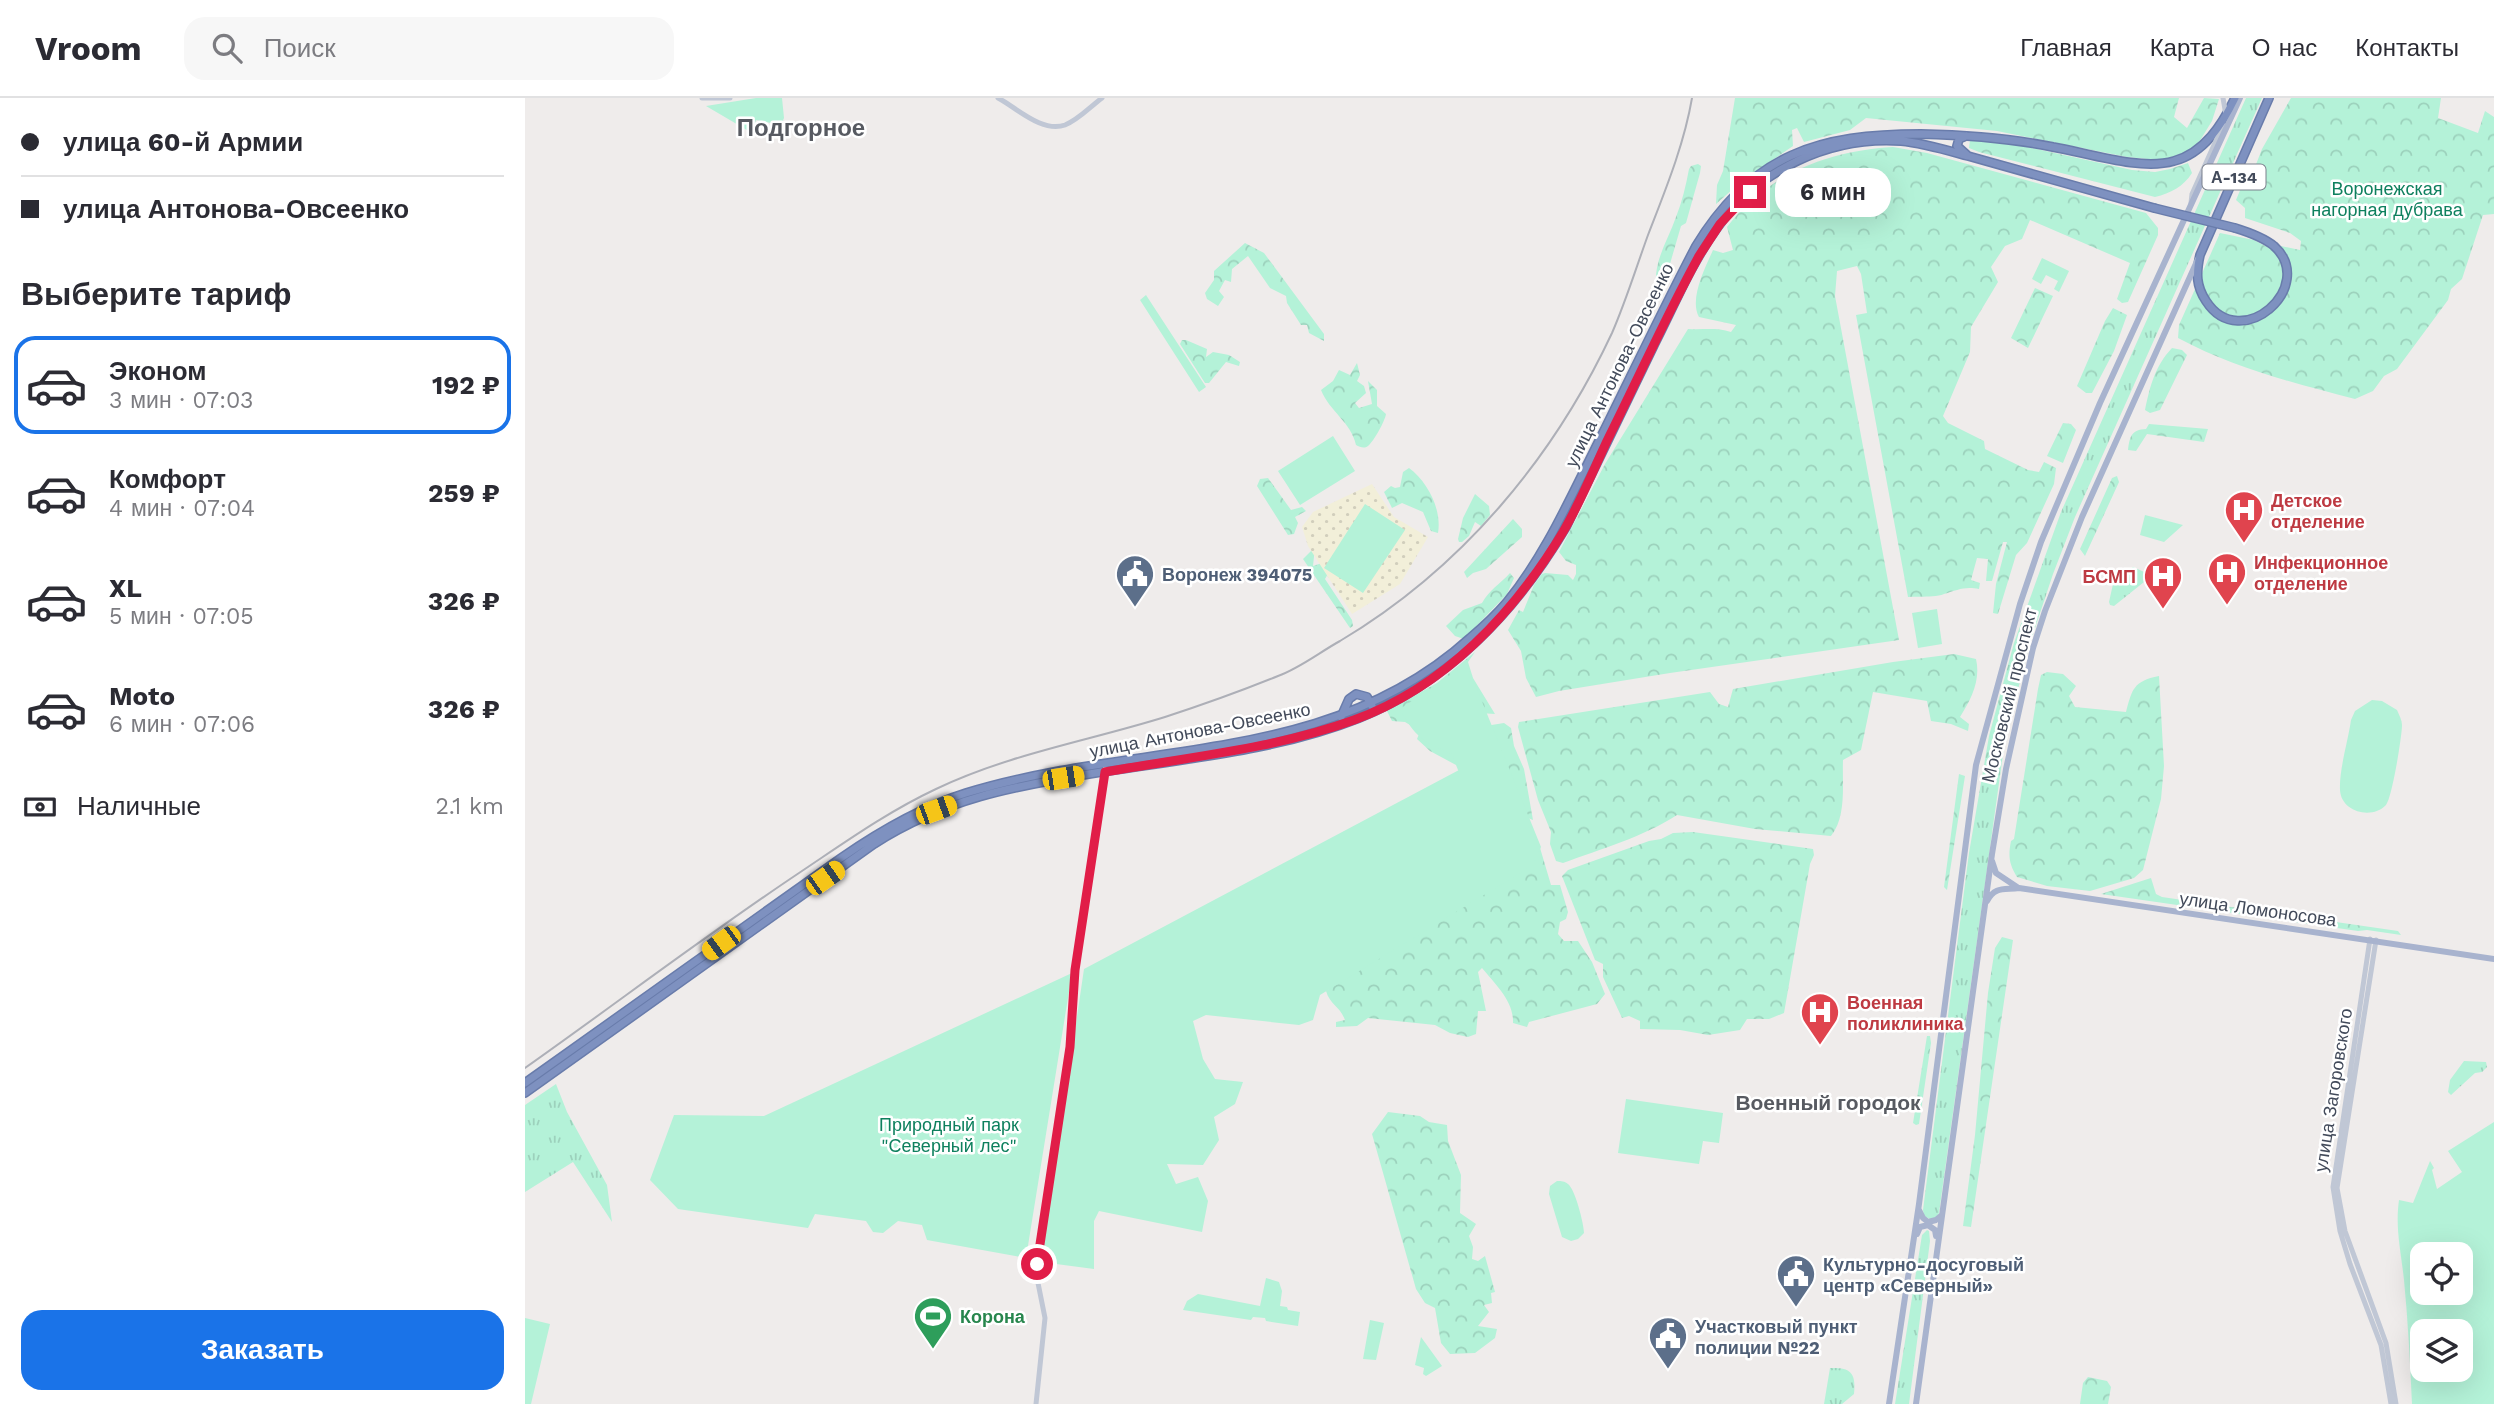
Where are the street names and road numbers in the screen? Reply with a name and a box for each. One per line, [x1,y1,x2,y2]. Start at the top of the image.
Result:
road number: А-134 [2203,164,2265,190]
street label: улица Антонова-Овсеенко [1560,259,1678,471]
street label: Московский проспект [1977,605,2041,785]
street label: улица Антонова-Овсеенко [1088,698,1312,762]
street label: улица Ломоносова [2178,888,2339,931]
street label: улица Загоровского [2310,1007,2356,1173]

